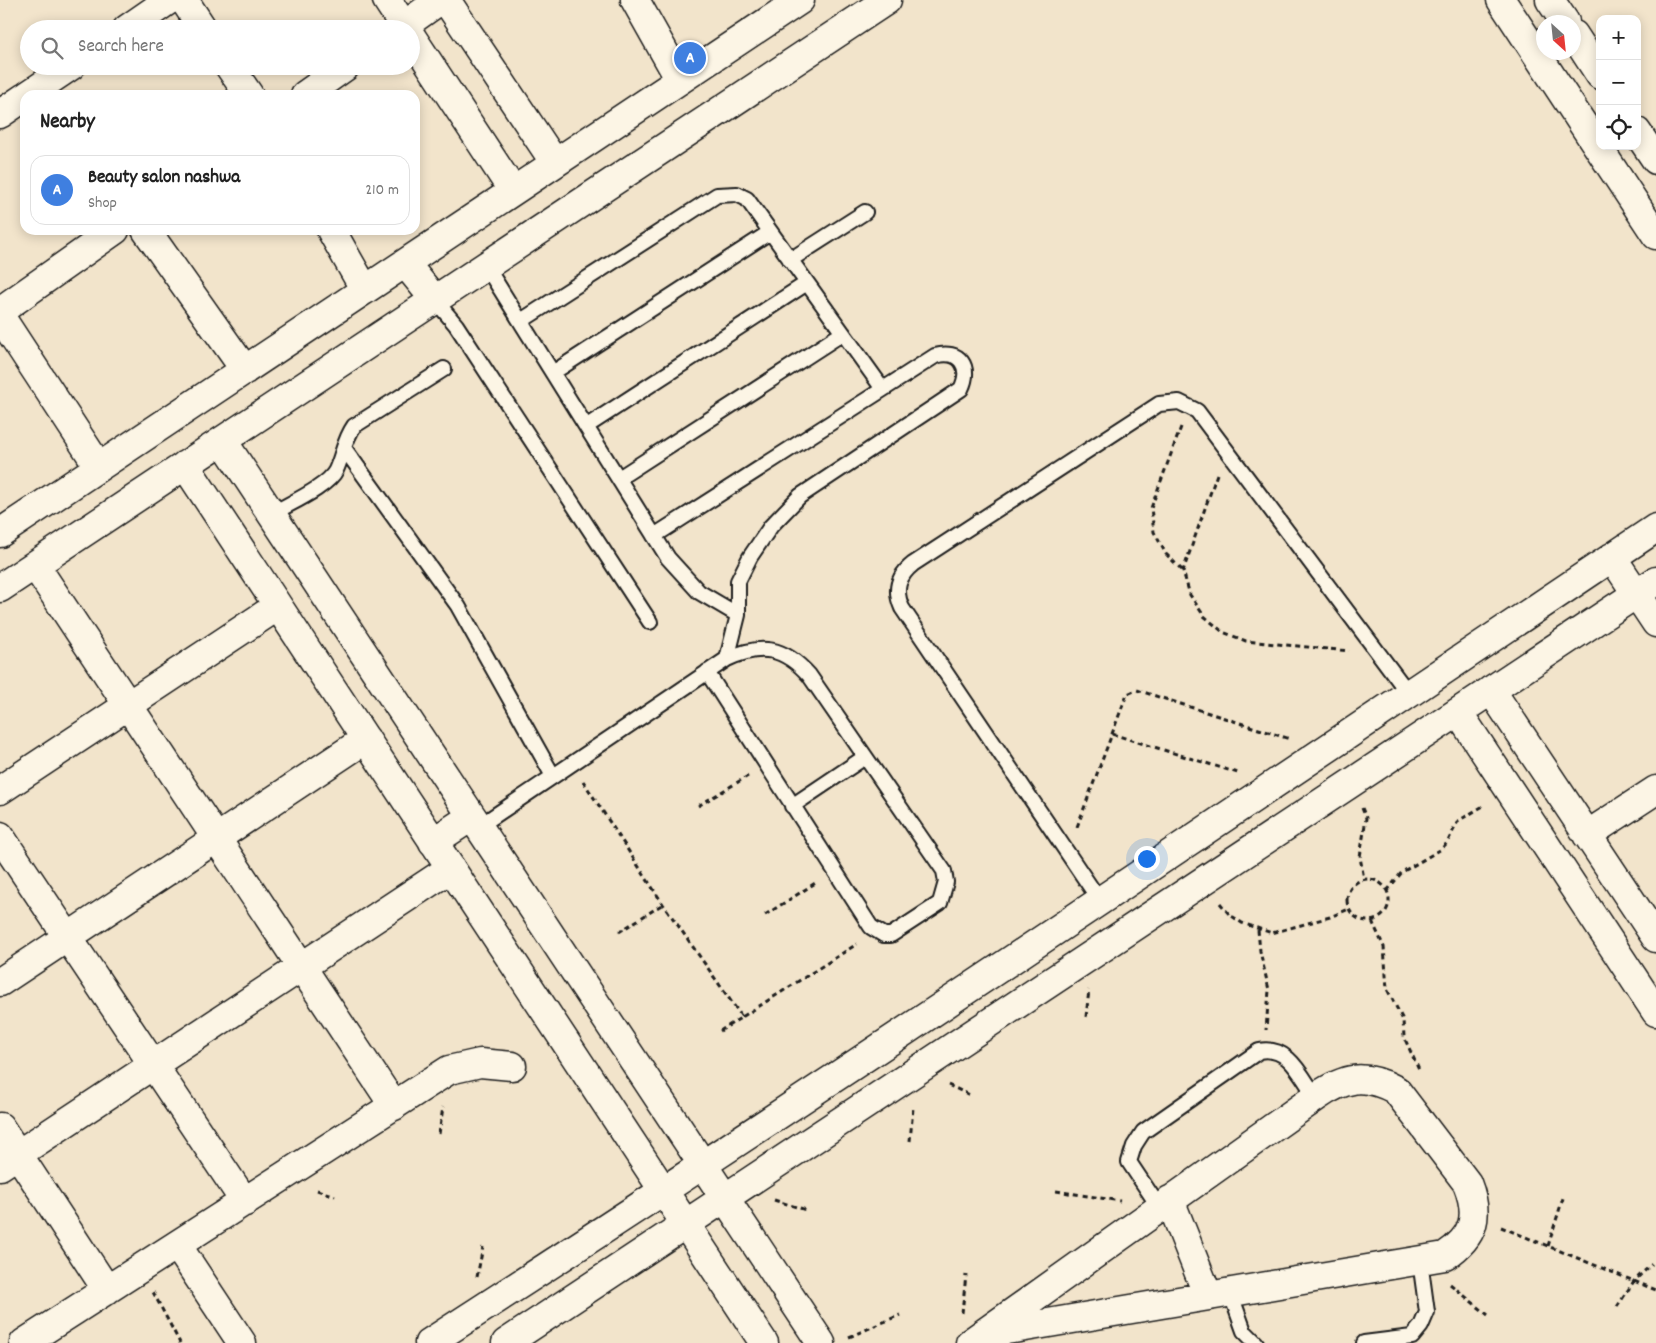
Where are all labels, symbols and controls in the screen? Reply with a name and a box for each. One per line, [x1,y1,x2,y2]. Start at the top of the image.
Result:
north arrow [1536,15,1581,60]
map controls [1596,15,1641,150]
button: + [1596,15,1641,60]
search box [20,20,420,75]
icon: search [38,34,66,62]
text: Search here [78,34,164,61]
pin: A [674,39,706,77]
button: − [1596,60,1641,105]
button: locate [1596,105,1641,150]
text: Nearby [40,108,95,138]
text: Beauty salon nashwa [88,165,240,192]
text: A [53,179,61,202]
text: 210 m [365,179,399,202]
text: Shop [88,192,117,215]
your location [1134,846,1160,872]

